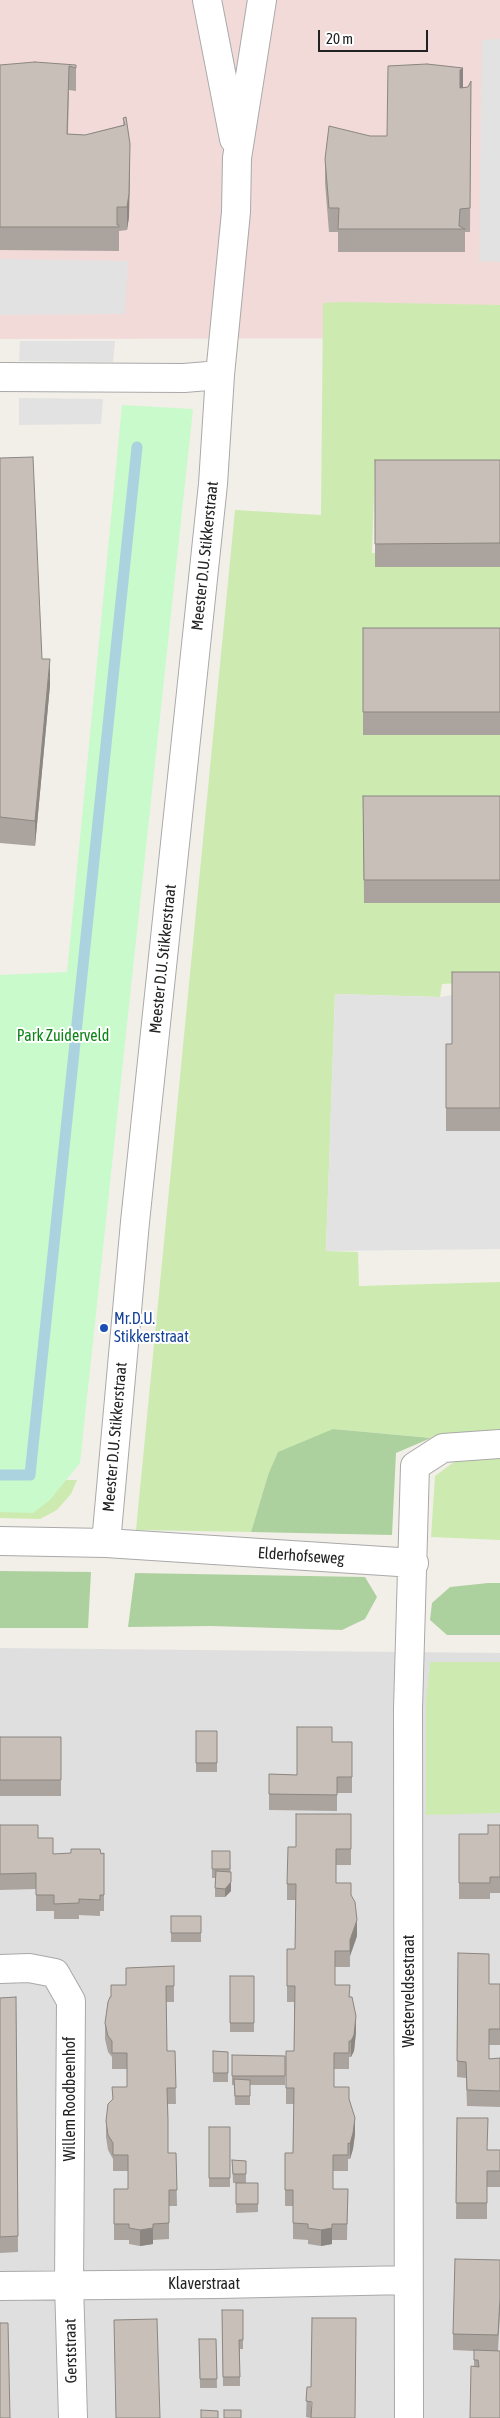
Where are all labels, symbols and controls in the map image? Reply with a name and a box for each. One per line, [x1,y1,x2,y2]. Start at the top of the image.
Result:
scale bar [320,20,430,52]
text: 20 m [326,30,353,47]
street label: Meester D.U. Stikkerstraat [188,480,222,632]
street label: Meester D.U. Stikkerstraat [146,883,180,1035]
park label: Park Zuiderveld [17,1026,109,1046]
place label: Mr.D.U. Stikkerstraat [114,1309,189,1347]
marker: Mr.D.U. Stikkerstraat [98,1322,110,1334]
street label: Meester D.U. Stikkerstraat [99,1361,131,1513]
street label: Elderhofseweg [257,1543,345,1569]
street label: Westerveldsestraat [399,1935,419,2047]
street label: Willem Roodbeenhof [60,2037,80,2161]
street label: Klaverstraat [168,2274,240,2294]
street label: Gerststraat [61,2318,81,2384]

